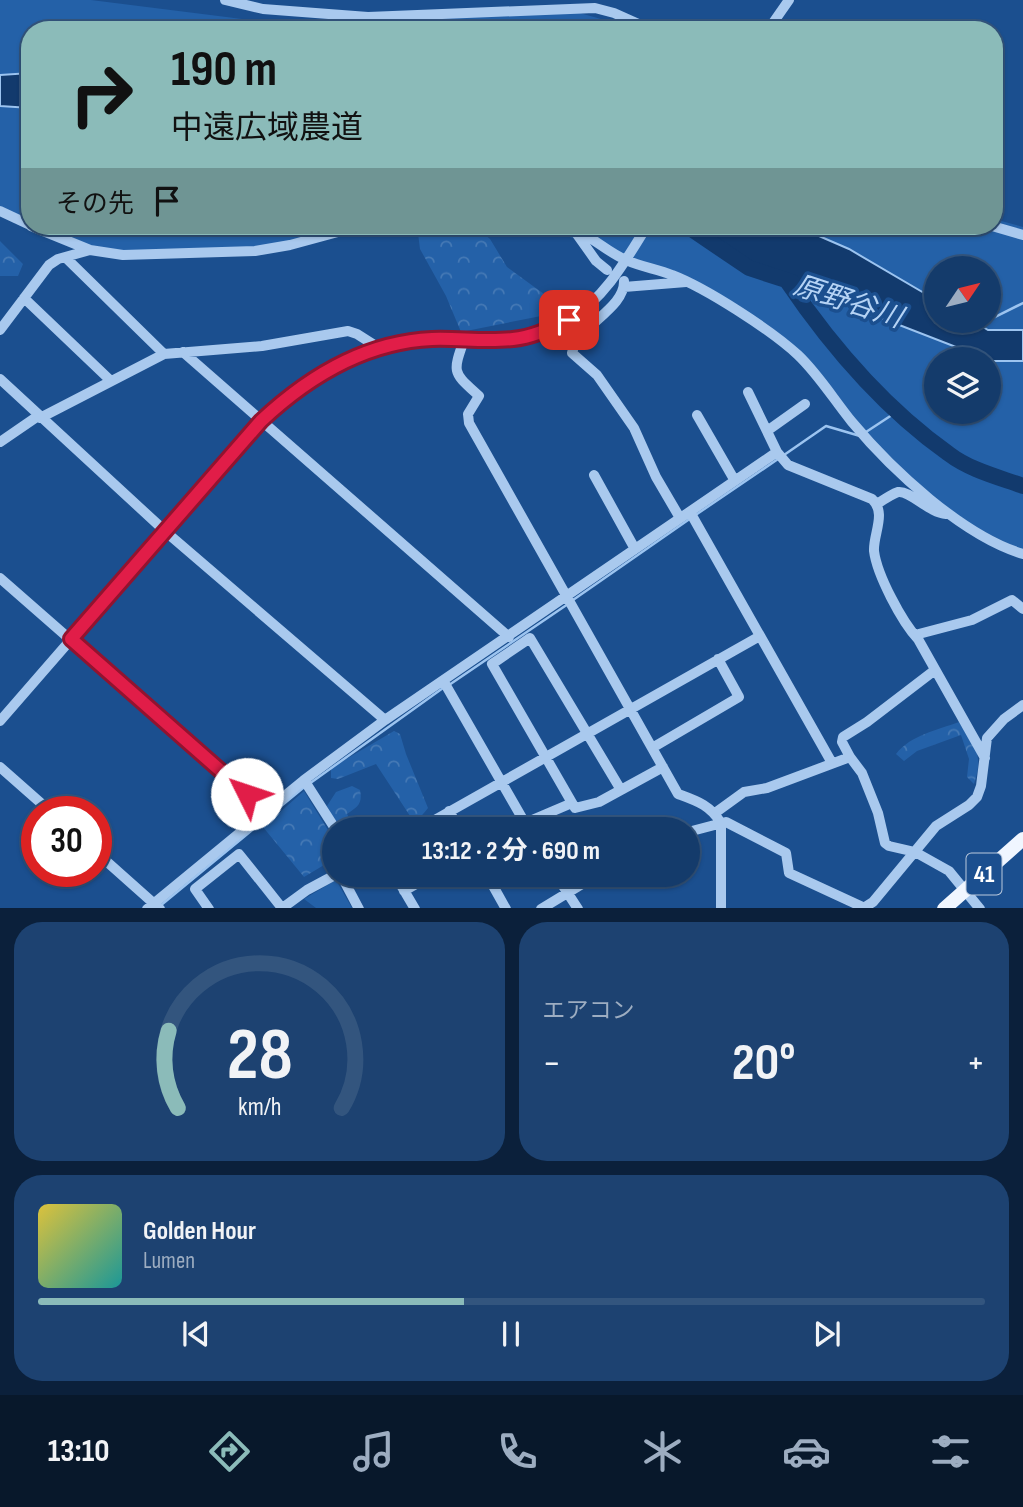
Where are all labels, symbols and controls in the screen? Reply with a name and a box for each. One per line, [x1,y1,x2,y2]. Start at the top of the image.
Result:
text: 190 m [171,41,277,100]
icon: right [56,49,147,140]
text: 中遠広域農道 [171,109,363,148]
icon: arrive [148,182,186,220]
text: その先 [56,189,134,220]
north arrow [924,256,1001,332]
map controls [924,256,1001,424]
water label: 原野谷川 [790,269,909,336]
pin [539,290,599,350]
icon: arrive [550,301,588,339]
button: layers [924,347,1001,424]
position arrow [210,757,284,831]
speed limit sign: 30 [21,796,112,887]
text: 13:12 · 2 分 · 690 m [422,836,600,867]
road number: 41 [967,854,1002,894]
text: エアコン [543,997,635,1025]
text: 28 [226,1012,292,1100]
text: 20° [732,1032,796,1095]
text: − [543,1041,561,1086]
text: + [966,1041,985,1086]
text: km/h [238,1091,281,1122]
text: Golden Hour [143,1216,256,1247]
text: Lumen [143,1247,195,1275]
icon: previous [177,1315,215,1353]
icon: pause [492,1315,530,1353]
icon: next [808,1315,846,1353]
icon: directions [205,1427,254,1476]
icon: music [349,1427,398,1476]
icon: phone [493,1427,542,1476]
icon: climate [638,1427,687,1476]
icon: car [782,1427,831,1476]
icon: filters [926,1427,975,1476]
text: 13:10 [48,1432,109,1471]

